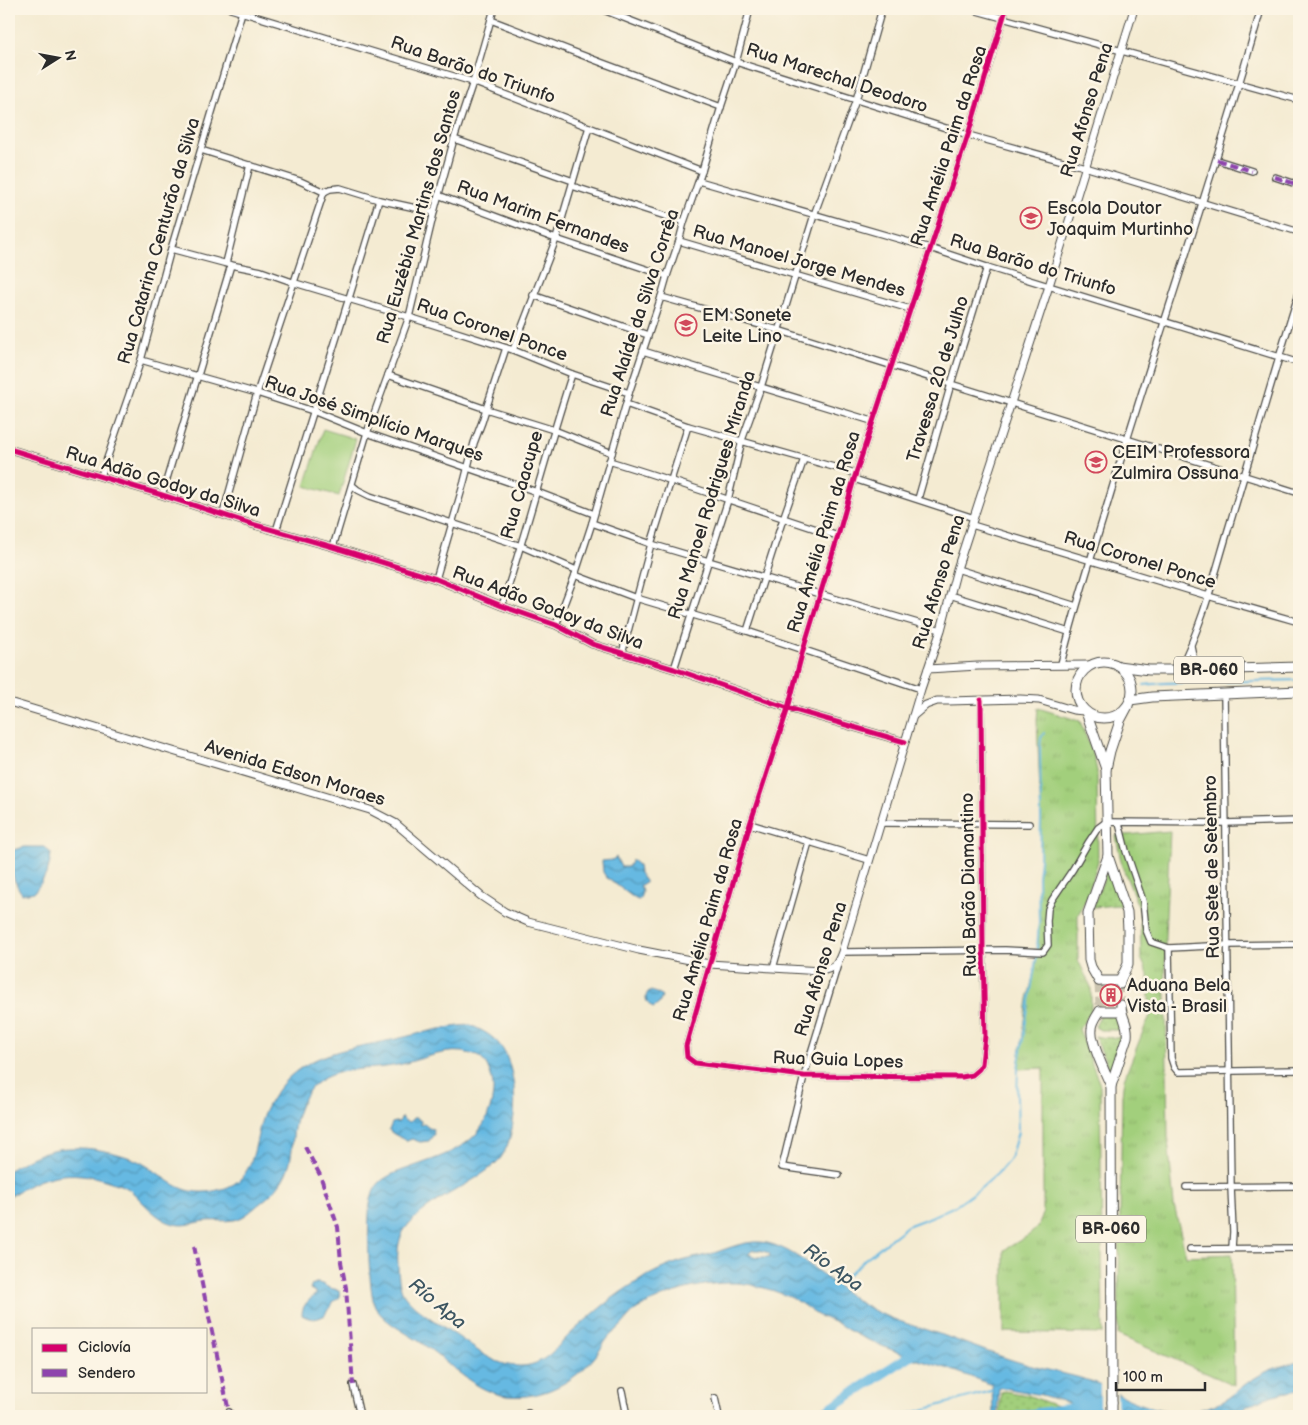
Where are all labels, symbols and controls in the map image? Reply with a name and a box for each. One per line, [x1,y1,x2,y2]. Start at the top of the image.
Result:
north arrow [32,32,82,82]
street label: Rua Barão do Triunfo [388,32,558,108]
street label: Rua Marechal Deodoro [744,39,930,117]
street label: Rua Afonso Pena [1057,40,1117,180]
street label: Rua Amélia Paim da Rosa [907,43,991,249]
text: N [61,49,80,62]
street label: Rua Euzébia Martins dos Santos [373,87,465,346]
street label: Rua Catarina Centurão da Silva [114,115,204,367]
street label: Rua Marim Fernandes [454,176,632,258]
place label: Escola Doutor Joaquim Murtinho [1047,198,1193,240]
street label: Rua Alaíde da Silva Corrêa [596,206,684,420]
school or university icon: Escola Doutor Joaquim Murtinho [1019,206,1043,230]
street label: Rua Manoel Jorge Mendes [690,221,908,301]
street label: Rua Barão do Triunfo [947,230,1119,300]
street label: Travessa 20 de Julho [903,293,973,465]
street label: Rua Coronel Ponce [414,294,571,366]
place label: EM Sonete Leite Lino [702,305,792,347]
school or university icon: EM Sonete Leite Lino [674,313,698,337]
street label: Rua Manoel Rodrigues Miranda [664,368,760,622]
street label: Rua José Simplício Marques [262,372,486,466]
street label: Rua Caacupe [497,428,548,542]
street label: Rua Amélia Paim da Rosa [783,428,865,636]
street label: Rua Adão Godoy da Silva [63,442,263,522]
place label: CEIM Professora Zulmira Ossuna [1111,442,1250,484]
school or university icon: CEIM Professora Zulmira Ossuna [1084,450,1108,474]
street label: Rua Afonso Pena [909,512,969,652]
street label: Rua Coronel Ponce [1061,527,1219,593]
street label: Rua Adão Godoy da Silva [450,562,646,654]
road number: BR-060 [1174,656,1244,684]
street label: Avenida Edson Moraes [202,736,388,810]
street label: Rua Sete de Setembro [1200,775,1224,959]
street label: Rua Barão Diamantino [957,792,981,978]
street label: Rua Amélia Paim da Rosa [669,816,747,1024]
street label: Rua Afonso Pena [791,899,851,1039]
place label: Aduana Bela Vista - Brasil [1127,975,1230,1017]
building icon: Aduana Bela Vista - Brasil [1099,983,1123,1007]
street label: Rua Guia Lopes [772,1047,904,1073]
road number: BR-060 [1076,1216,1146,1242]
water label: Río Apa [799,1239,867,1297]
water label: Río Apa [404,1273,470,1335]
legend [32,1328,208,1392]
text: Ciclovía [78,1338,131,1357]
scale bar [1116,1360,1204,1392]
text: Sendero [78,1364,136,1383]
text: 100 m [1123,1368,1163,1387]

